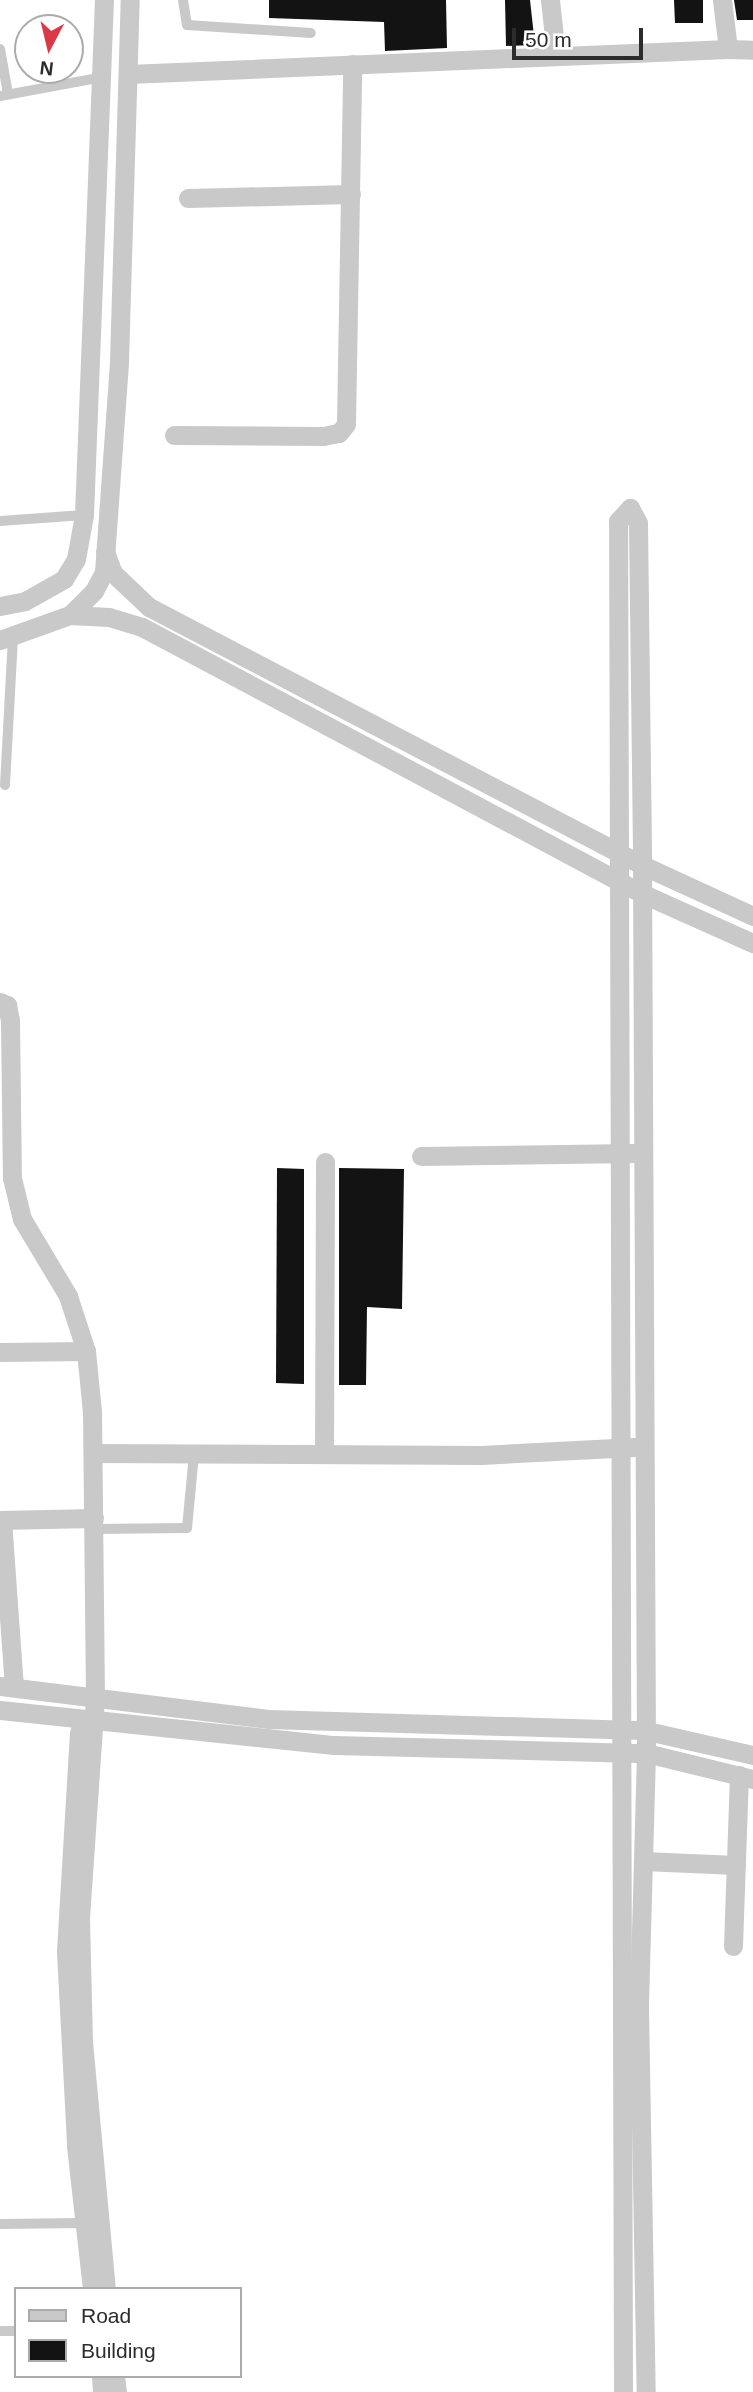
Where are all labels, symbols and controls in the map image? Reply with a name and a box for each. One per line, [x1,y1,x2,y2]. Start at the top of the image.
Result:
north arrow [14,14,84,84]
scale bar [515,14,646,58]
text: 50 m [525,28,572,51]
text: N [39,57,55,80]
legend [14,2287,242,2378]
text: Road [81,2304,131,2327]
text: Building [81,2339,156,2362]

